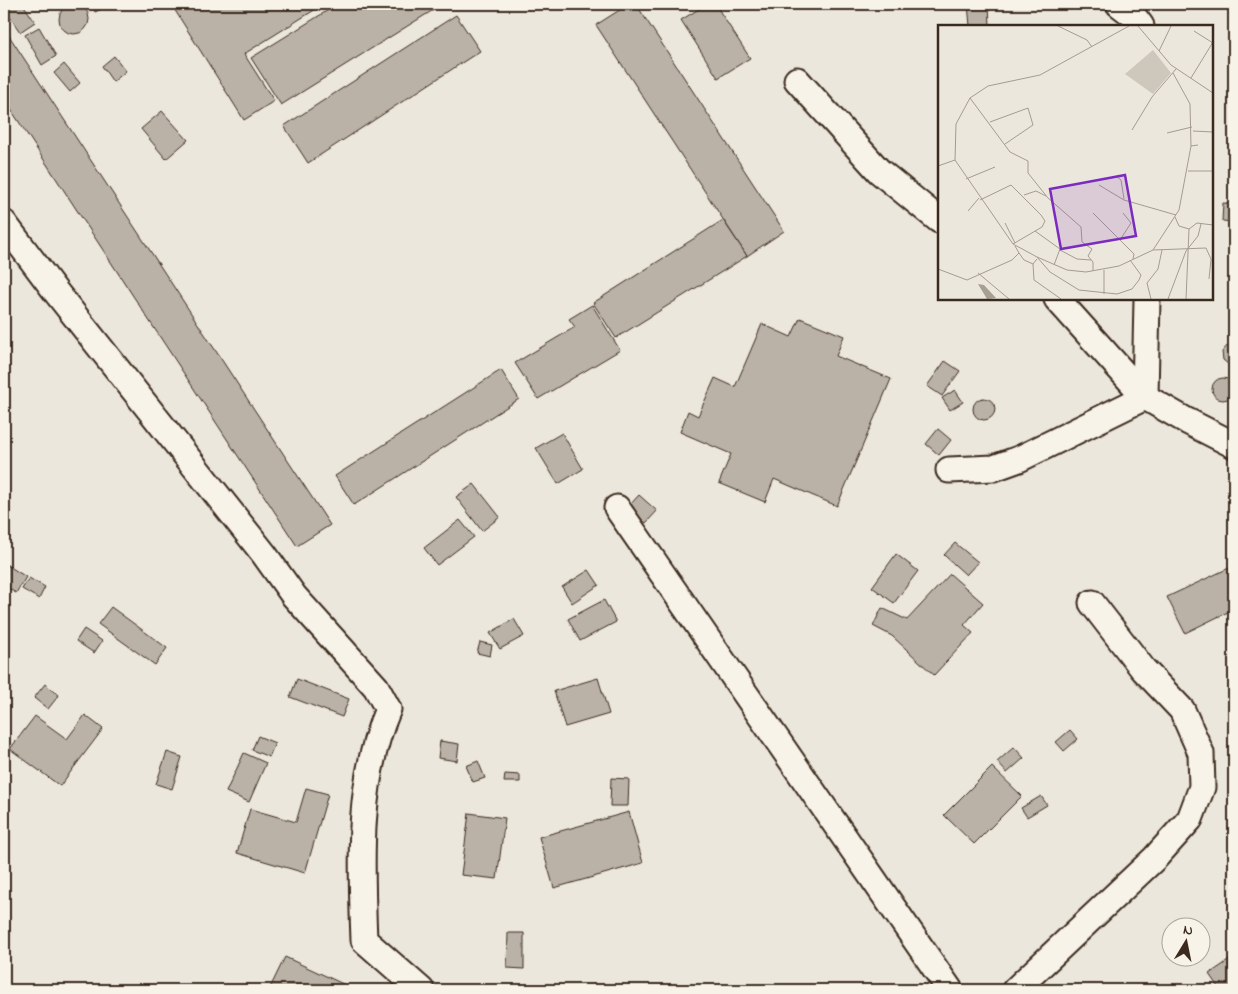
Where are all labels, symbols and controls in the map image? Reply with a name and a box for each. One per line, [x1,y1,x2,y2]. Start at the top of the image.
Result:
inset map [938,25,1213,300]
north arrow [1160,916,1210,966]
text: N [1182,920,1194,942]

